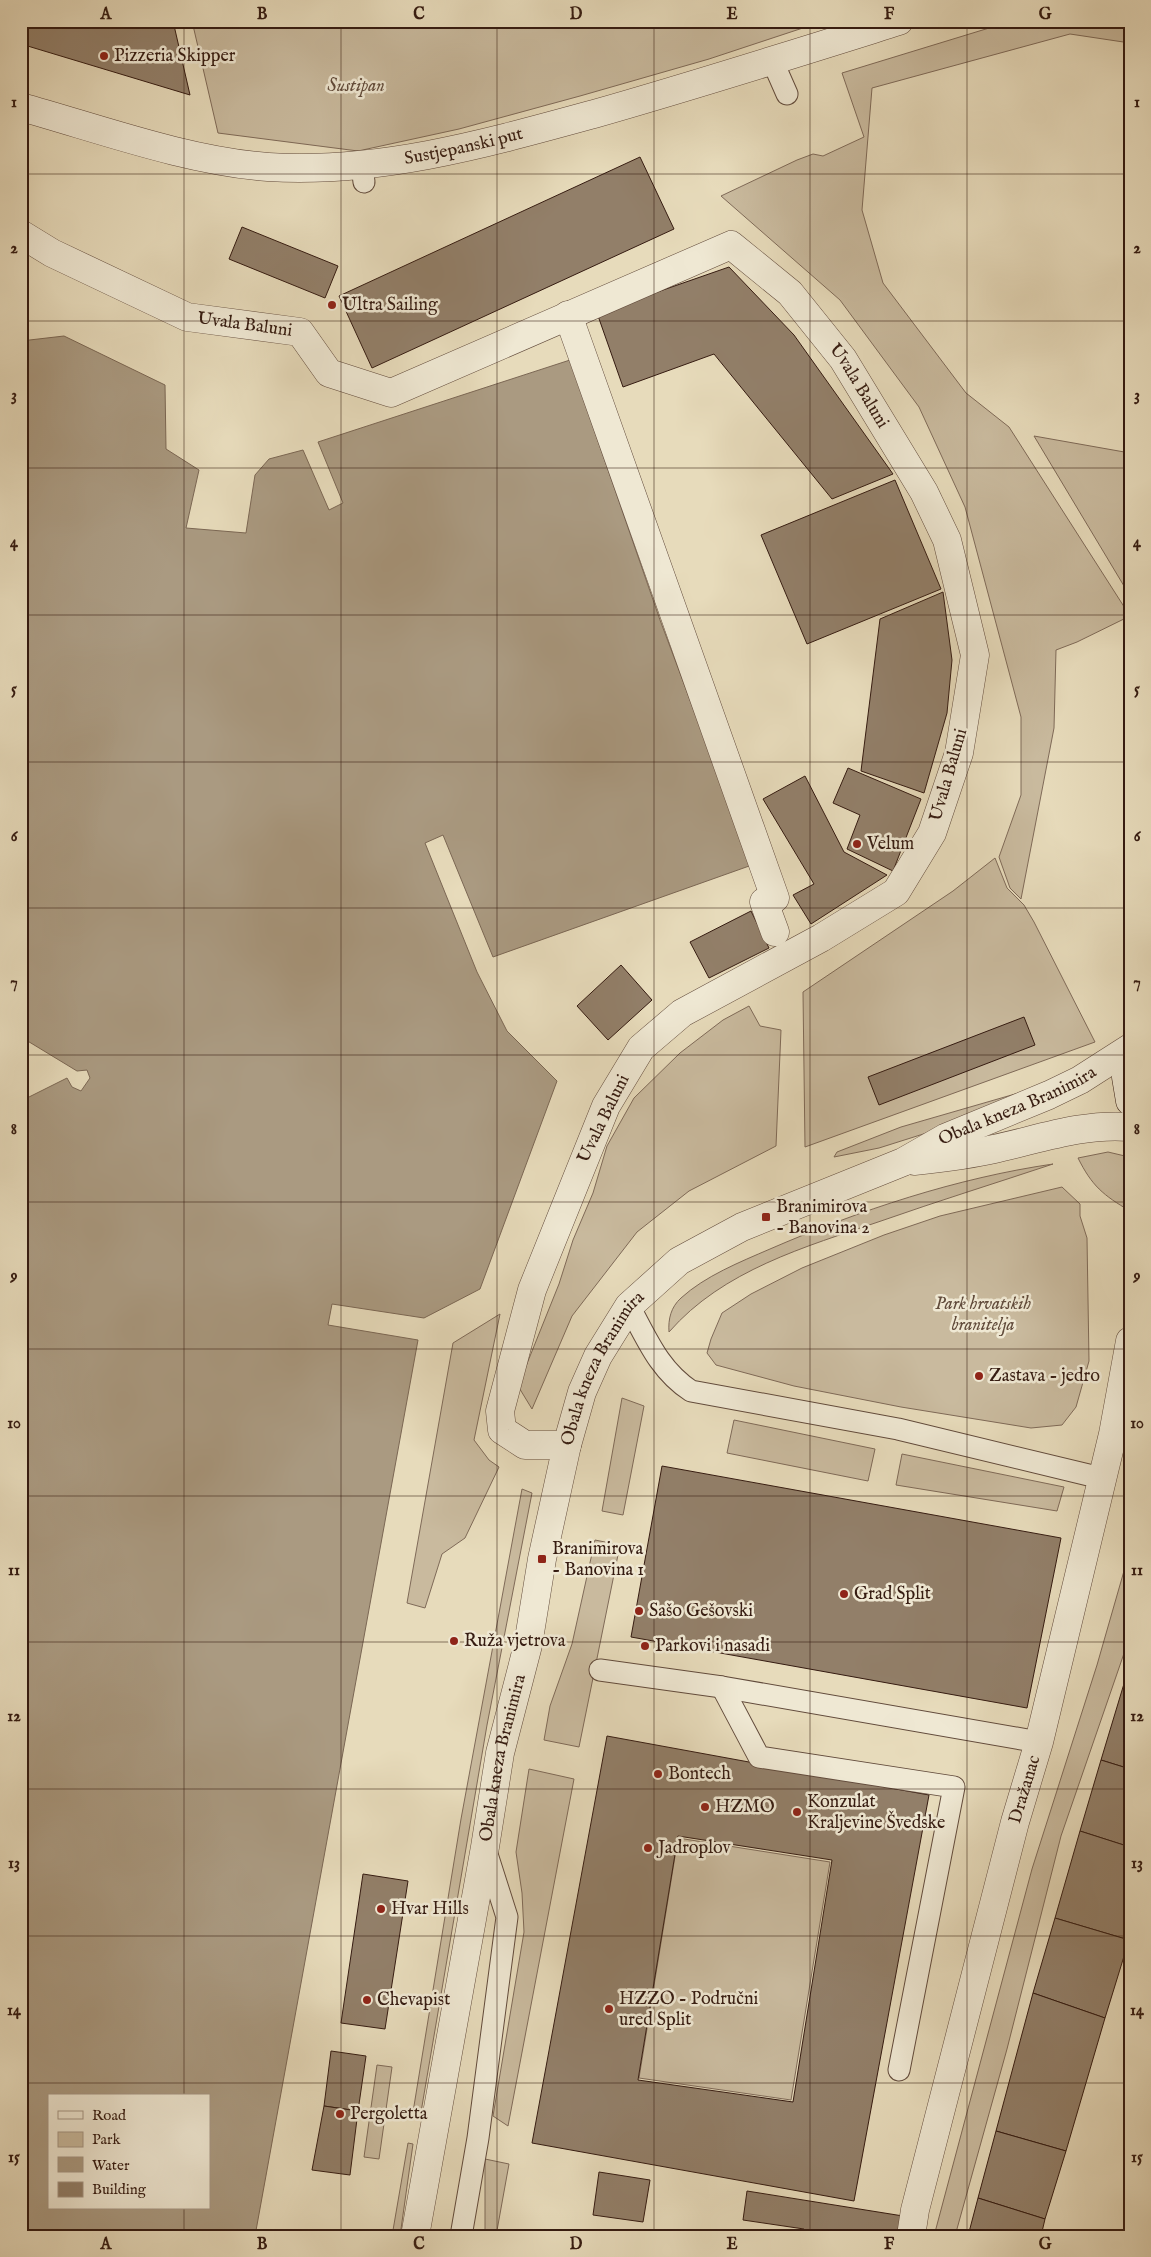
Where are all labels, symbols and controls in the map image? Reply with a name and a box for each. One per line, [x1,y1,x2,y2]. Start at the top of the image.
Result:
text: A [100,5,113,25]
text: B [257,5,268,25]
text: C [413,5,425,25]
text: D [570,5,583,25]
text: E [726,5,738,25]
text: F [884,5,895,25]
text: G [1039,5,1052,25]
place label: Pizzeria Skipper [114,45,236,68]
marker: Pizzeria Skipper [98,50,110,62]
park label: Sustipan [327,75,385,98]
text: 1 [11,93,17,113]
text: 1 [1134,93,1140,113]
street label: Sustjepanski put [403,122,525,170]
text: 2 [10,239,18,259]
text: 2 [1133,239,1141,259]
place label: Ultra Sailing [342,294,438,317]
marker: Ultra Sailing [326,299,338,311]
street label: Uvala Baluni [196,307,294,342]
street label: Uvala Baluni [824,339,894,433]
text: 3 [11,386,17,406]
text: 3 [1134,386,1140,406]
text: 4 [10,533,19,553]
text: 4 [1133,533,1142,553]
text: 5 [11,680,17,700]
text: 5 [1134,680,1140,700]
street label: Uvala Baluni [925,726,973,824]
text: 6 [11,827,19,847]
text: 6 [1134,827,1142,847]
place label: Velum [866,833,914,856]
marker: Velum [851,838,863,850]
text: 7 [10,973,18,993]
text: 7 [1133,973,1141,993]
street label: Obala kneza Branimira [935,1061,1101,1151]
street label: Uvala Baluni [573,1071,635,1167]
text: 8 [11,1120,17,1140]
text: 8 [1134,1120,1140,1140]
place label: Branimirova - Banovina 2 [776,1196,870,1240]
marker: Branimirova - Banovina 2 [760,1211,772,1223]
text: 9 [10,1267,18,1287]
text: 9 [1133,1267,1141,1287]
street label: Obala kneza Branimira [556,1286,650,1448]
park label: Park hrvatskih branitelja [935,1293,1031,1337]
place label: Zastava - jedro [989,1365,1100,1388]
marker: Zastava - jedro [973,1370,985,1382]
text: 10 [7,1414,21,1434]
text: 10 [1130,1414,1144,1434]
place label: Branimirova - Banovina 1 [552,1538,644,1582]
marker: Branimirova - Banovina 1 [536,1553,548,1565]
text: 11 [8,1561,20,1581]
text: 11 [1131,1561,1143,1581]
place label: Grad Split [854,1583,931,1606]
marker: Grad Split [838,1588,850,1600]
place label: Sašo Gešovski [649,1600,753,1623]
marker: Sašo Gešovski [633,1605,645,1617]
place label: Ruža vjetrova [464,1630,566,1653]
marker: Ruža vjetrova [448,1635,460,1647]
place label: Parkovi i nasadi [655,1635,770,1658]
marker: Parkovi i nasadi [639,1640,651,1652]
street label: Obala kneza Branimira [475,1672,531,1843]
text: 12 [7,1707,21,1727]
text: 12 [1130,1707,1144,1727]
street label: Dražanac [1004,1752,1046,1826]
place label: Bontech [668,1763,731,1786]
marker: Bontech [652,1768,664,1780]
place label: Konzulat Kraljevine Švedske [807,1791,945,1835]
place label: HZMO [715,1796,775,1819]
marker: HZMO [699,1801,711,1813]
marker: Konzulat Kraljevine Švedske [791,1806,803,1818]
place label: Jadroplov [656,1837,732,1860]
marker: Jadroplov [642,1842,654,1854]
text: 13 [8,1854,20,1874]
text: 13 [1131,1854,1143,1874]
place label: Hvar Hills [391,1898,469,1921]
marker: Hvar Hills [375,1903,387,1915]
place label: HZZO - Područni ured Split [619,1988,758,2032]
place label: Chevapist [377,1989,450,2012]
marker: Chevapist [361,1994,373,2006]
text: 14 [7,2001,22,2021]
text: 14 [1130,2001,1145,2021]
marker: HZZO - Područni ured Split [603,2003,615,2015]
legend [48,2094,210,2210]
place label: Pergoletta [350,2103,428,2126]
text: Road [92,2106,127,2125]
marker: Pergoletta [334,2108,346,2120]
text: Park [92,2130,122,2149]
text: 15 [8,2148,20,2168]
text: 15 [1131,2148,1143,2168]
text: Water [92,2156,130,2175]
text: Building [92,2180,147,2199]
text: A [100,2235,113,2255]
text: B [257,2235,268,2255]
text: C [413,2235,425,2255]
text: D [570,2235,583,2255]
text: E [726,2235,738,2255]
text: F [884,2235,895,2255]
text: G [1039,2235,1052,2255]

